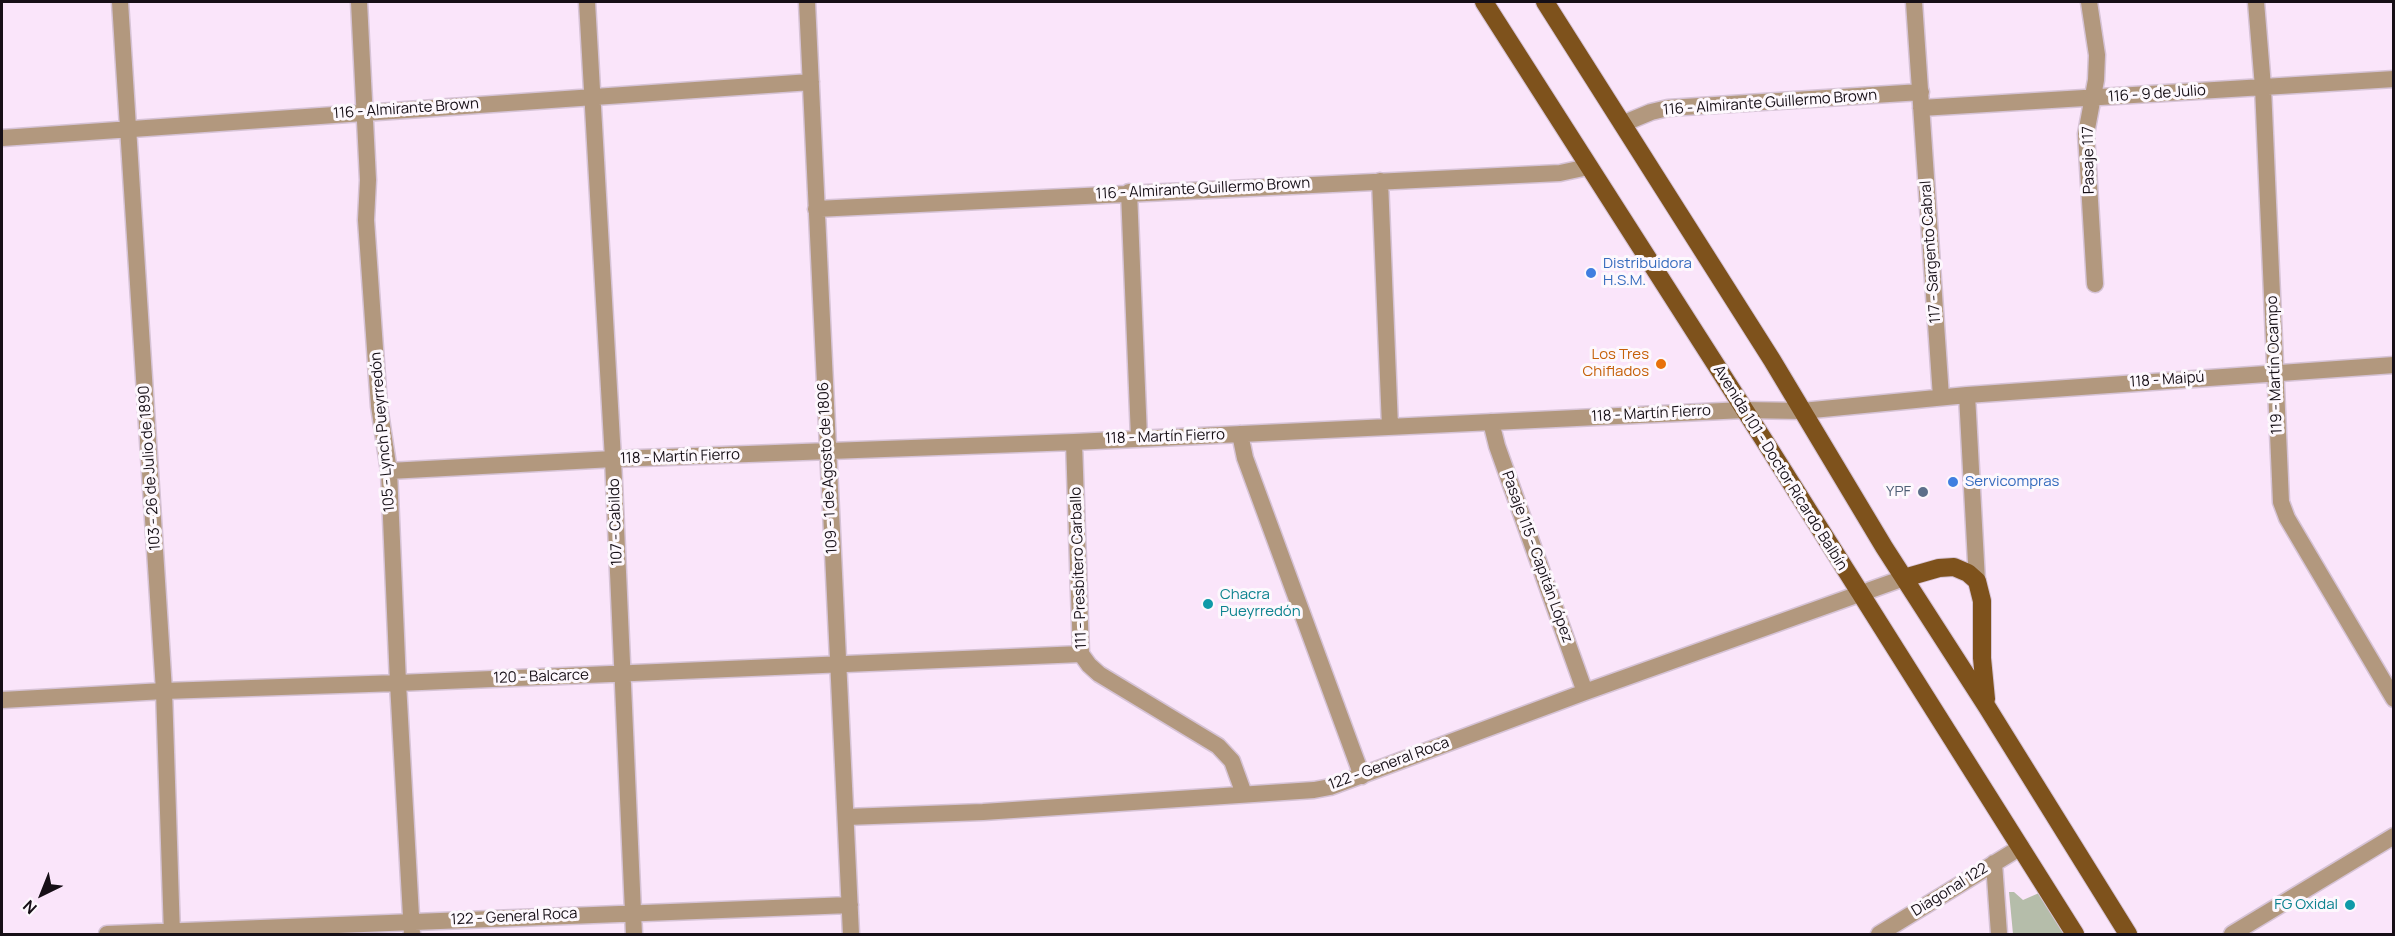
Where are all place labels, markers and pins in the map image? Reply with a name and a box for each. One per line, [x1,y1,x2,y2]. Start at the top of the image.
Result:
place label: Distribuidora H.S.M. [1603,255,1692,290]
marker: Distribuidora H.S.M. [1584,266,1598,280]
place label: Los Tres Chiflados [1583,346,1649,381]
marker: Los Tres Chiflados [1654,357,1668,371]
place label: Servicompras [1965,473,2059,491]
marker: Servicompras [1946,475,1960,489]
place label: YPF [1886,483,1911,501]
marker: YPF [1916,485,1930,499]
place label: Chacra Pueyrredón [1220,586,1301,621]
marker: Chacra Pueyrredón [1201,597,1215,611]
place label: FG Oxidal [2274,896,2338,914]
marker: FG Oxidal [2343,898,2357,912]

